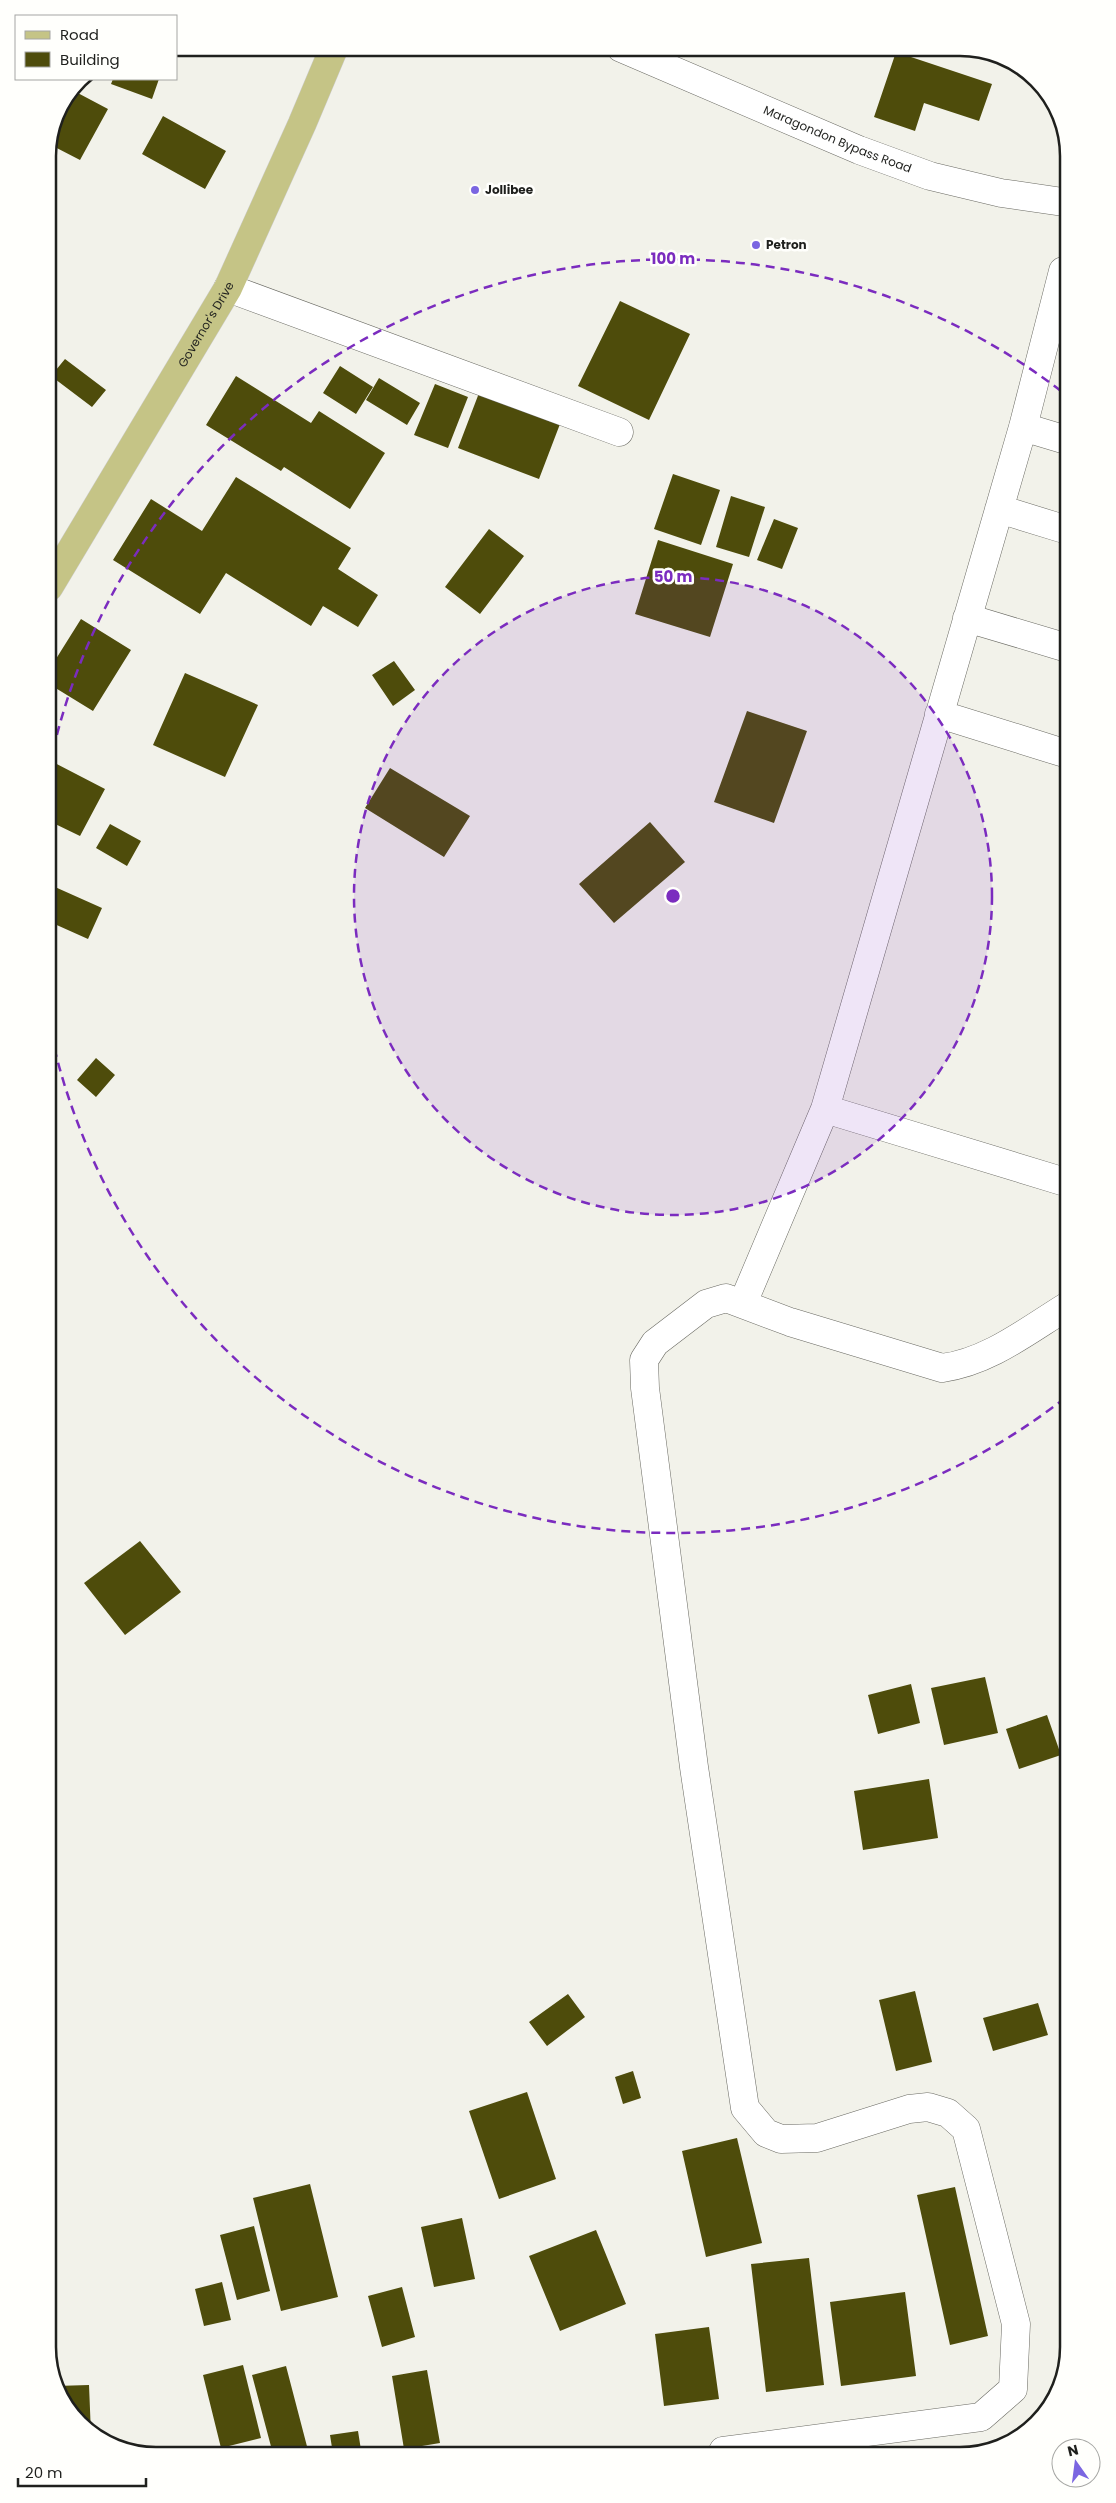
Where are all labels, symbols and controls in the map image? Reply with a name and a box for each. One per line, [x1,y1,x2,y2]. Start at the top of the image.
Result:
legend [15,15,178,80]
text: Road [60,24,99,45]
text: Building [60,49,120,70]
street label: Maragondon Bypass Road [761,101,914,177]
place label: Jollibee [485,181,534,198]
marker: Jollibee [469,184,481,196]
place label: Petron [766,236,807,253]
marker: Petron [750,239,762,251]
text: 100 m [651,248,695,269]
street label: Governor's Drive [174,279,238,370]
text: 50 m [654,566,692,587]
centre of rings [664,887,682,905]
north arrow [1051,2438,1101,2488]
text: N [1065,2439,1080,2461]
scale bar [18,2456,145,2488]
text: 20 m [25,2462,63,2483]

